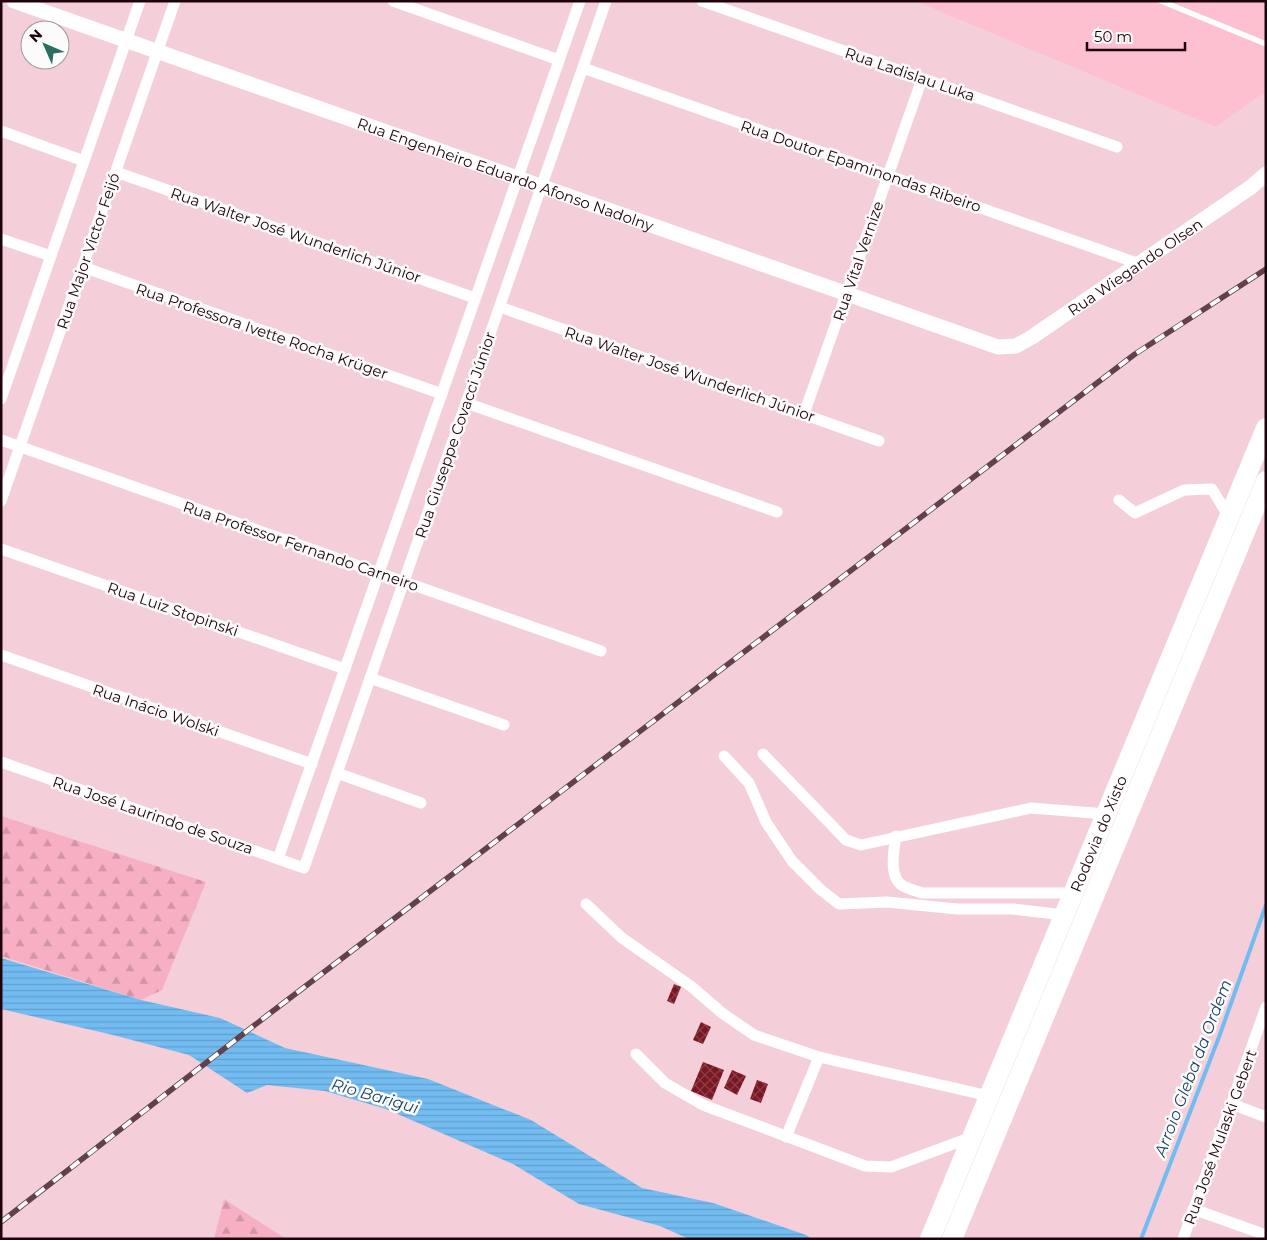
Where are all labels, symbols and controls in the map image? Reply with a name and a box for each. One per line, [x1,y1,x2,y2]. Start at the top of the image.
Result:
north arrow [20,20,70,70]
scale bar [1087,20,1184,52]
text: N [25,25,46,46]
text: 50 m [1094,27,1132,46]
street label: Rua Ladislau Luka [842,43,978,105]
street label: Rua Engenheiro Eduardo Afonso Nadolny [355,113,657,235]
street label: Rua Doutor Epaminondas Ribeiro [738,116,984,216]
street label: Rua Major Victor Feijó [52,170,124,332]
street label: Rua Walter José Wunderlich Júnior [168,183,424,287]
street label: Rua Vital Vernize [829,198,887,324]
street label: Rua Wiegando Olsen [1064,214,1206,319]
street label: Rua Professora Ivette Rocha Krüger [134,279,390,383]
street label: Rua Walter José Wunderlich Júnior [562,322,818,426]
street label: Rua Giuseppe Covacci Júnior [411,329,499,541]
street label: Rua Professor Fernando Carneiro [181,497,421,595]
street label: Rua Luiz Stopinski [105,578,241,640]
street label: Rua Inácio Wolski [90,679,222,741]
street label: Rua José Laurindo de Souza [50,772,256,858]
street label: Rodovia do Xisto [1065,772,1131,895]
water label: Arroio Gleba da Ordem [1150,977,1236,1160]
street label: Rua José Mulaski Gebert [1179,1047,1261,1227]
water label: Rio Barigui [329,1075,421,1118]

